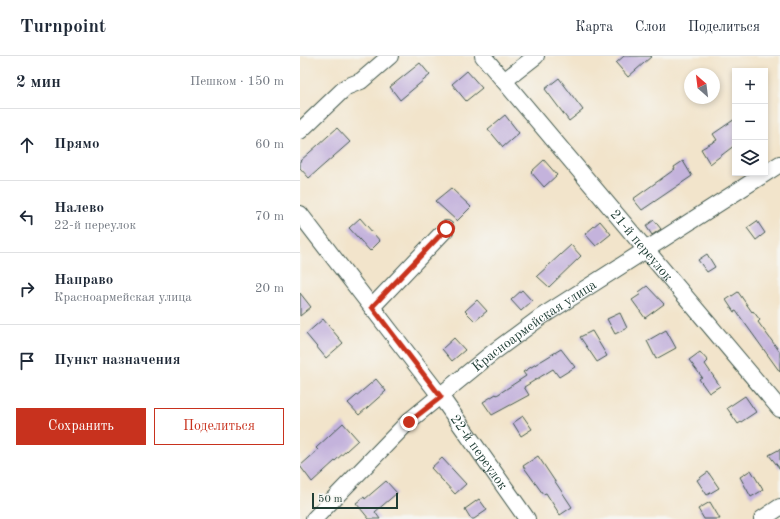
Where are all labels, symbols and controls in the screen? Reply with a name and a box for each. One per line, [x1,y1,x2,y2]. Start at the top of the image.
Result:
text: Turnpoint [20,18,106,37]
text: Карта [575,20,613,34]
text: Слои [635,20,666,34]
text: Поделиться [688,20,760,34]
north arrow [684,68,720,104]
map controls [732,68,768,176]
button: + [732,68,768,104]
text: 2 мин [16,74,61,91]
text: Пешком · 150 m [190,75,284,88]
button: − [732,104,768,140]
icon: ahead [16,134,38,156]
text: Прямо [54,137,100,152]
text: 60 m [255,138,284,151]
button: layers [732,140,768,176]
text: Налево [54,201,104,216]
icon: left [16,206,38,228]
street label: 21-й переулок [607,207,675,284]
text: 70 m [255,210,284,223]
text: 22-й переулок [54,219,136,232]
route start [437,220,455,238]
text: Направо [54,273,113,288]
icon: right [16,278,38,300]
street label: Красноармейская улица [470,278,599,375]
text: 20 m [255,282,284,295]
text: Красноармейская улица [54,291,192,304]
icon: arrive [16,350,38,372]
text: Пункт назначения [54,353,181,368]
button: Сохранить [16,408,146,445]
button: Поделиться [154,408,284,445]
street label: 22-й переулок [448,412,510,493]
route end [400,413,418,431]
scale bar [312,491,398,510]
text: 50 m [318,494,343,505]

